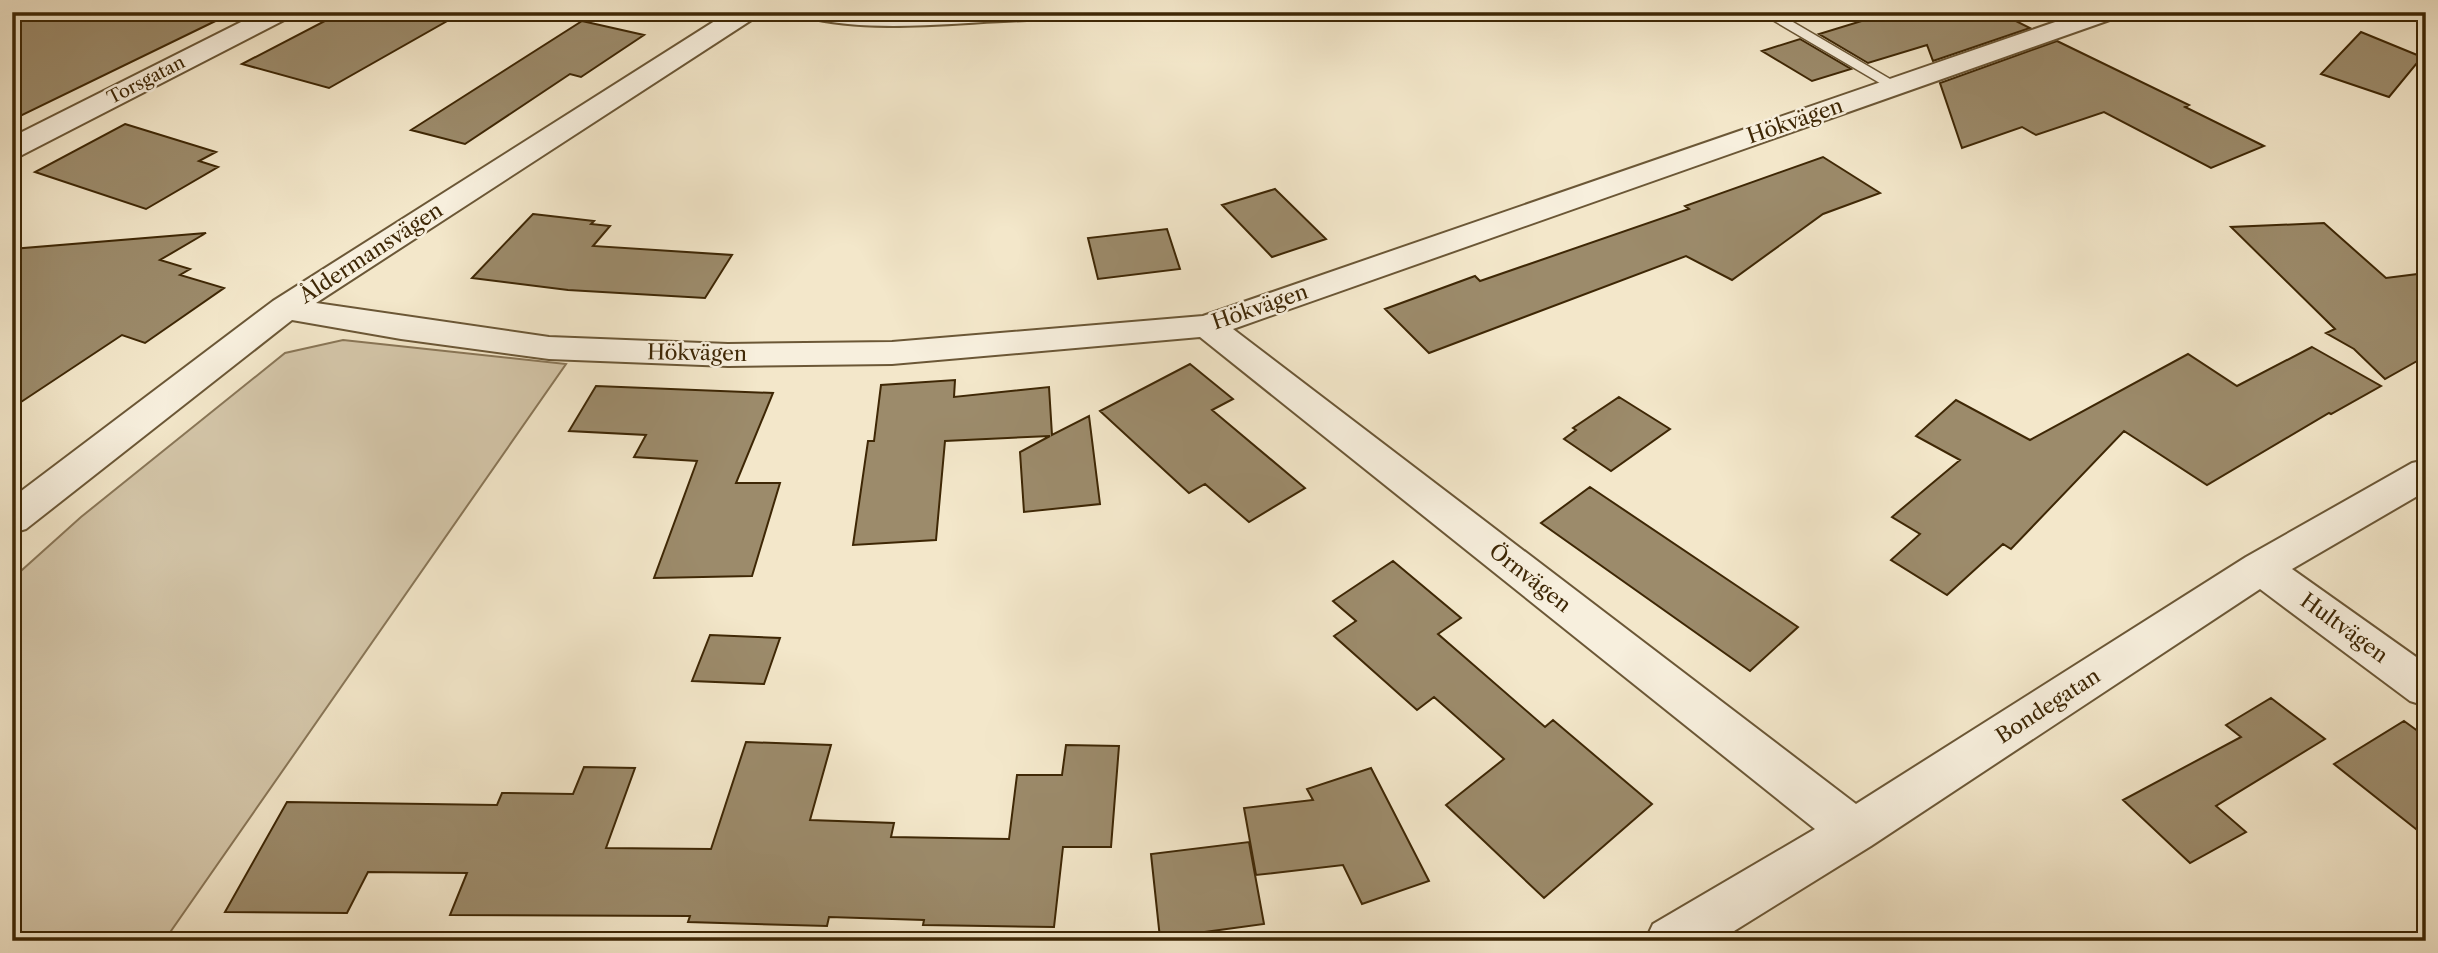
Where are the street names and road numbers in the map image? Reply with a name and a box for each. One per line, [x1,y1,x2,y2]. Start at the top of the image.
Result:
street label: Torsgatan [103,51,189,109]
street label: Hökvägen [1744,92,1846,149]
street label: Åldermansvägen [294,197,447,309]
street label: Hökvägen [1209,278,1311,335]
street label: Hökvägen [647,339,747,366]
street label: Örnvägen [1485,538,1576,617]
street label: Hultvägen [2296,588,2393,668]
street label: Bondegatan [1991,663,2104,748]

